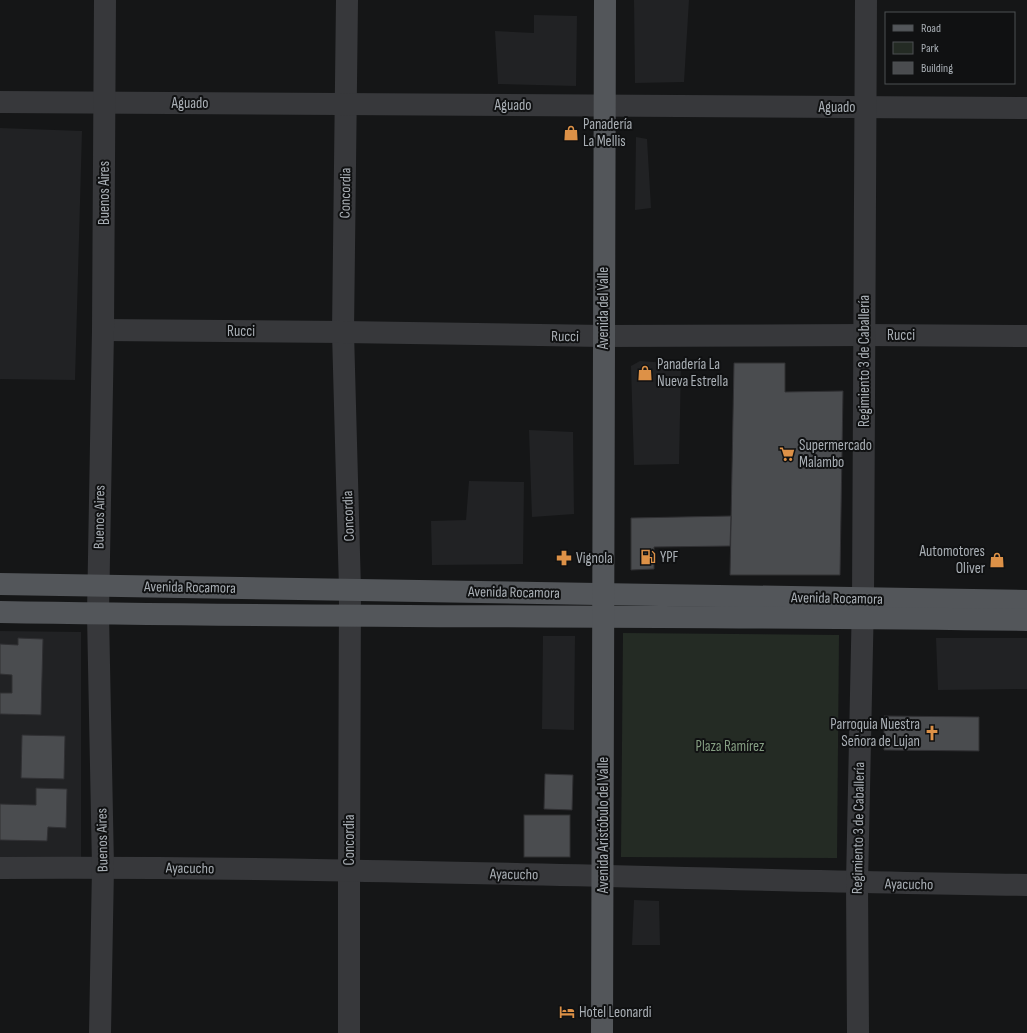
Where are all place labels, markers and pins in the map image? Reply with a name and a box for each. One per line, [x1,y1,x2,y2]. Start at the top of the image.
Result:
place label: Panadería La Mellis [583,115,632,151]
shop icon: Panadería La Mellis [562,124,580,142]
place label: Panadería La Nueva Estrella [657,355,728,391]
shop icon: Panadería La Nueva Estrella [636,364,654,382]
place label: Supermercado Malambo [799,436,872,472]
supermarket icon: Supermercado Malambo [778,445,796,463]
place label: Automotores Oliver [919,542,986,578]
fuel station icon: YPF [639,548,657,566]
place label: YPF [660,548,679,567]
pharmacy icon: Vignola [555,549,573,567]
place label: Vignola [576,549,613,568]
shop icon: Automotores Oliver [988,551,1006,569]
place label: Parroquia Nuestra Señora de Lujan [830,715,920,751]
church icon: Parroquia Nuestra Señora de Lujan [923,724,941,742]
hotel icon: Hotel Leonardi [558,1003,576,1021]
place label: Hotel Leonardi [579,1003,652,1022]

